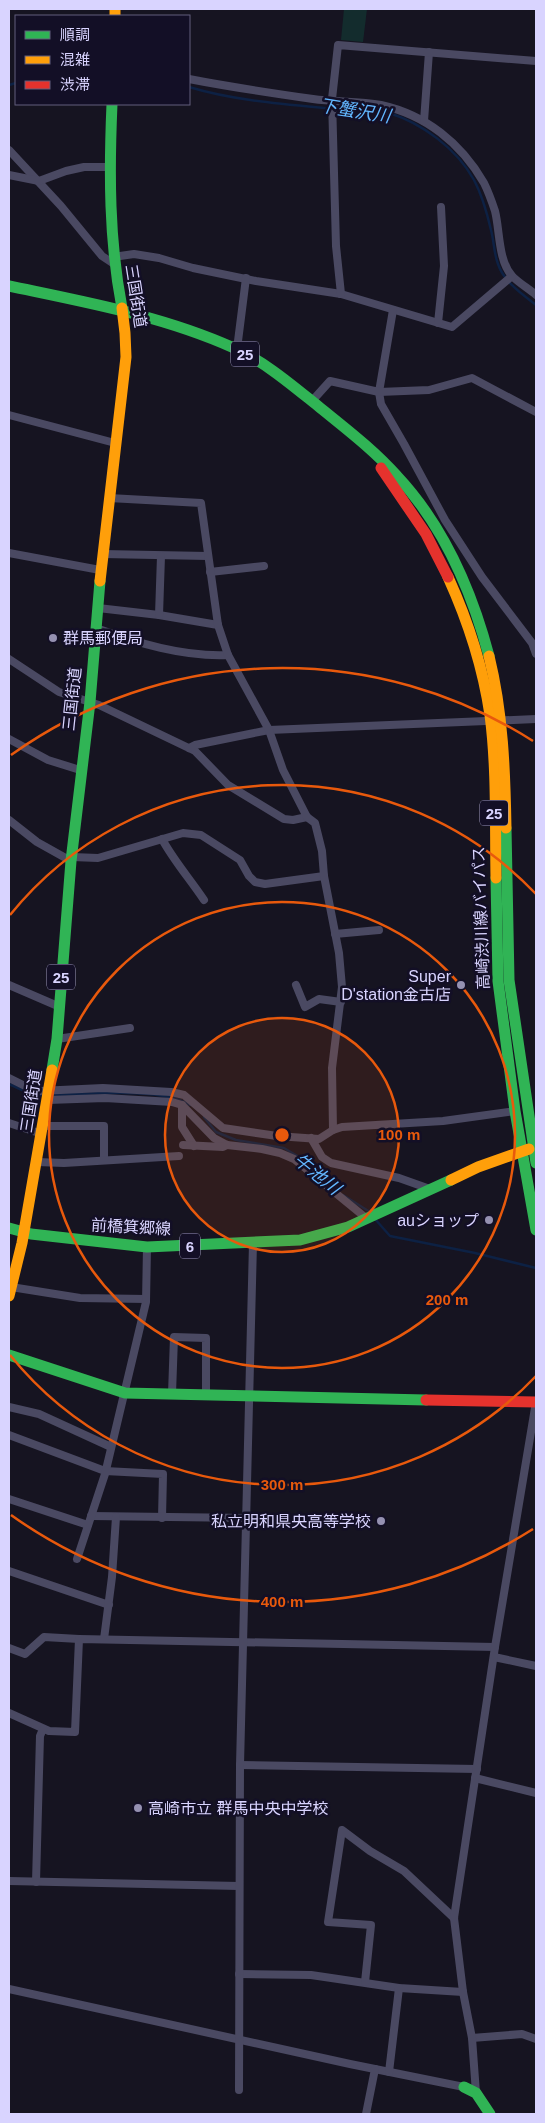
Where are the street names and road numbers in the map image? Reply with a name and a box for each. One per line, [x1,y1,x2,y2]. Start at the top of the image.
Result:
street label: 三国街道 [123,263,149,329]
road number: 25 [231,342,259,366]
street label: 三国街道 [60,666,84,732]
road number: 25 [480,800,508,826]
street label: 高崎渋川線バイパス [470,846,492,990]
road number: 25 [47,964,75,990]
street label: 三国街道 [18,1068,44,1134]
street label: 前橋箕郷線 [91,1216,171,1238]
road number: 6 [180,1234,200,1258]

